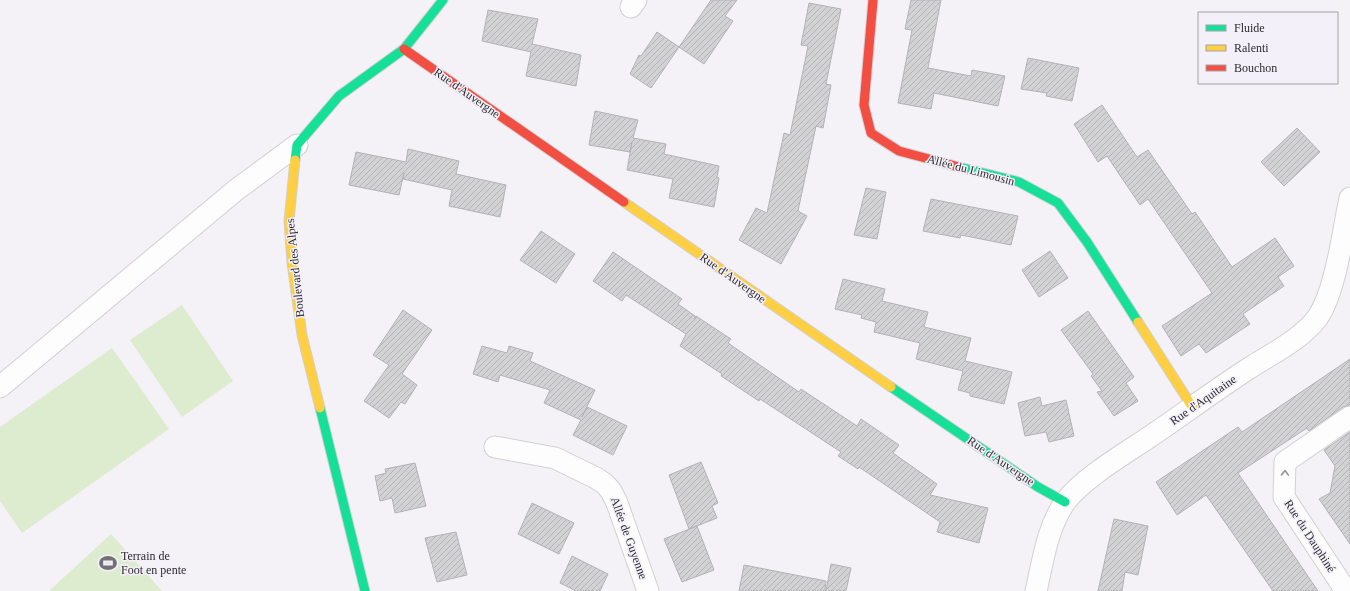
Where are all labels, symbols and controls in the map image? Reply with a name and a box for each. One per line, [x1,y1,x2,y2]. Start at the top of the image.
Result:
legend [1198,12,1338,84]
text: Fluide [1234,21,1265,35]
text: Ralenti [1234,41,1269,55]
text: Bouchon [1234,61,1277,75]
street label: Rue d'Auvergne [431,65,503,121]
street label: Allée du Limousin [926,152,1016,188]
street label: Boulevard des Alpes [283,218,307,318]
street label: Rue d'Auvergne [697,250,769,306]
street label: Rue d'Aquitaine [1167,372,1239,428]
street label: Rue d'Auvergne [965,434,1037,488]
one-way arrow [1280,470,1289,476]
street label: Allée de Guyenne [608,495,650,581]
street label: Rue du Dauphiné [1281,497,1339,575]
place label: Terrain de Foot en pente [121,549,186,577]
sports icon: Terrain de Foot en pente [98,553,118,573]

